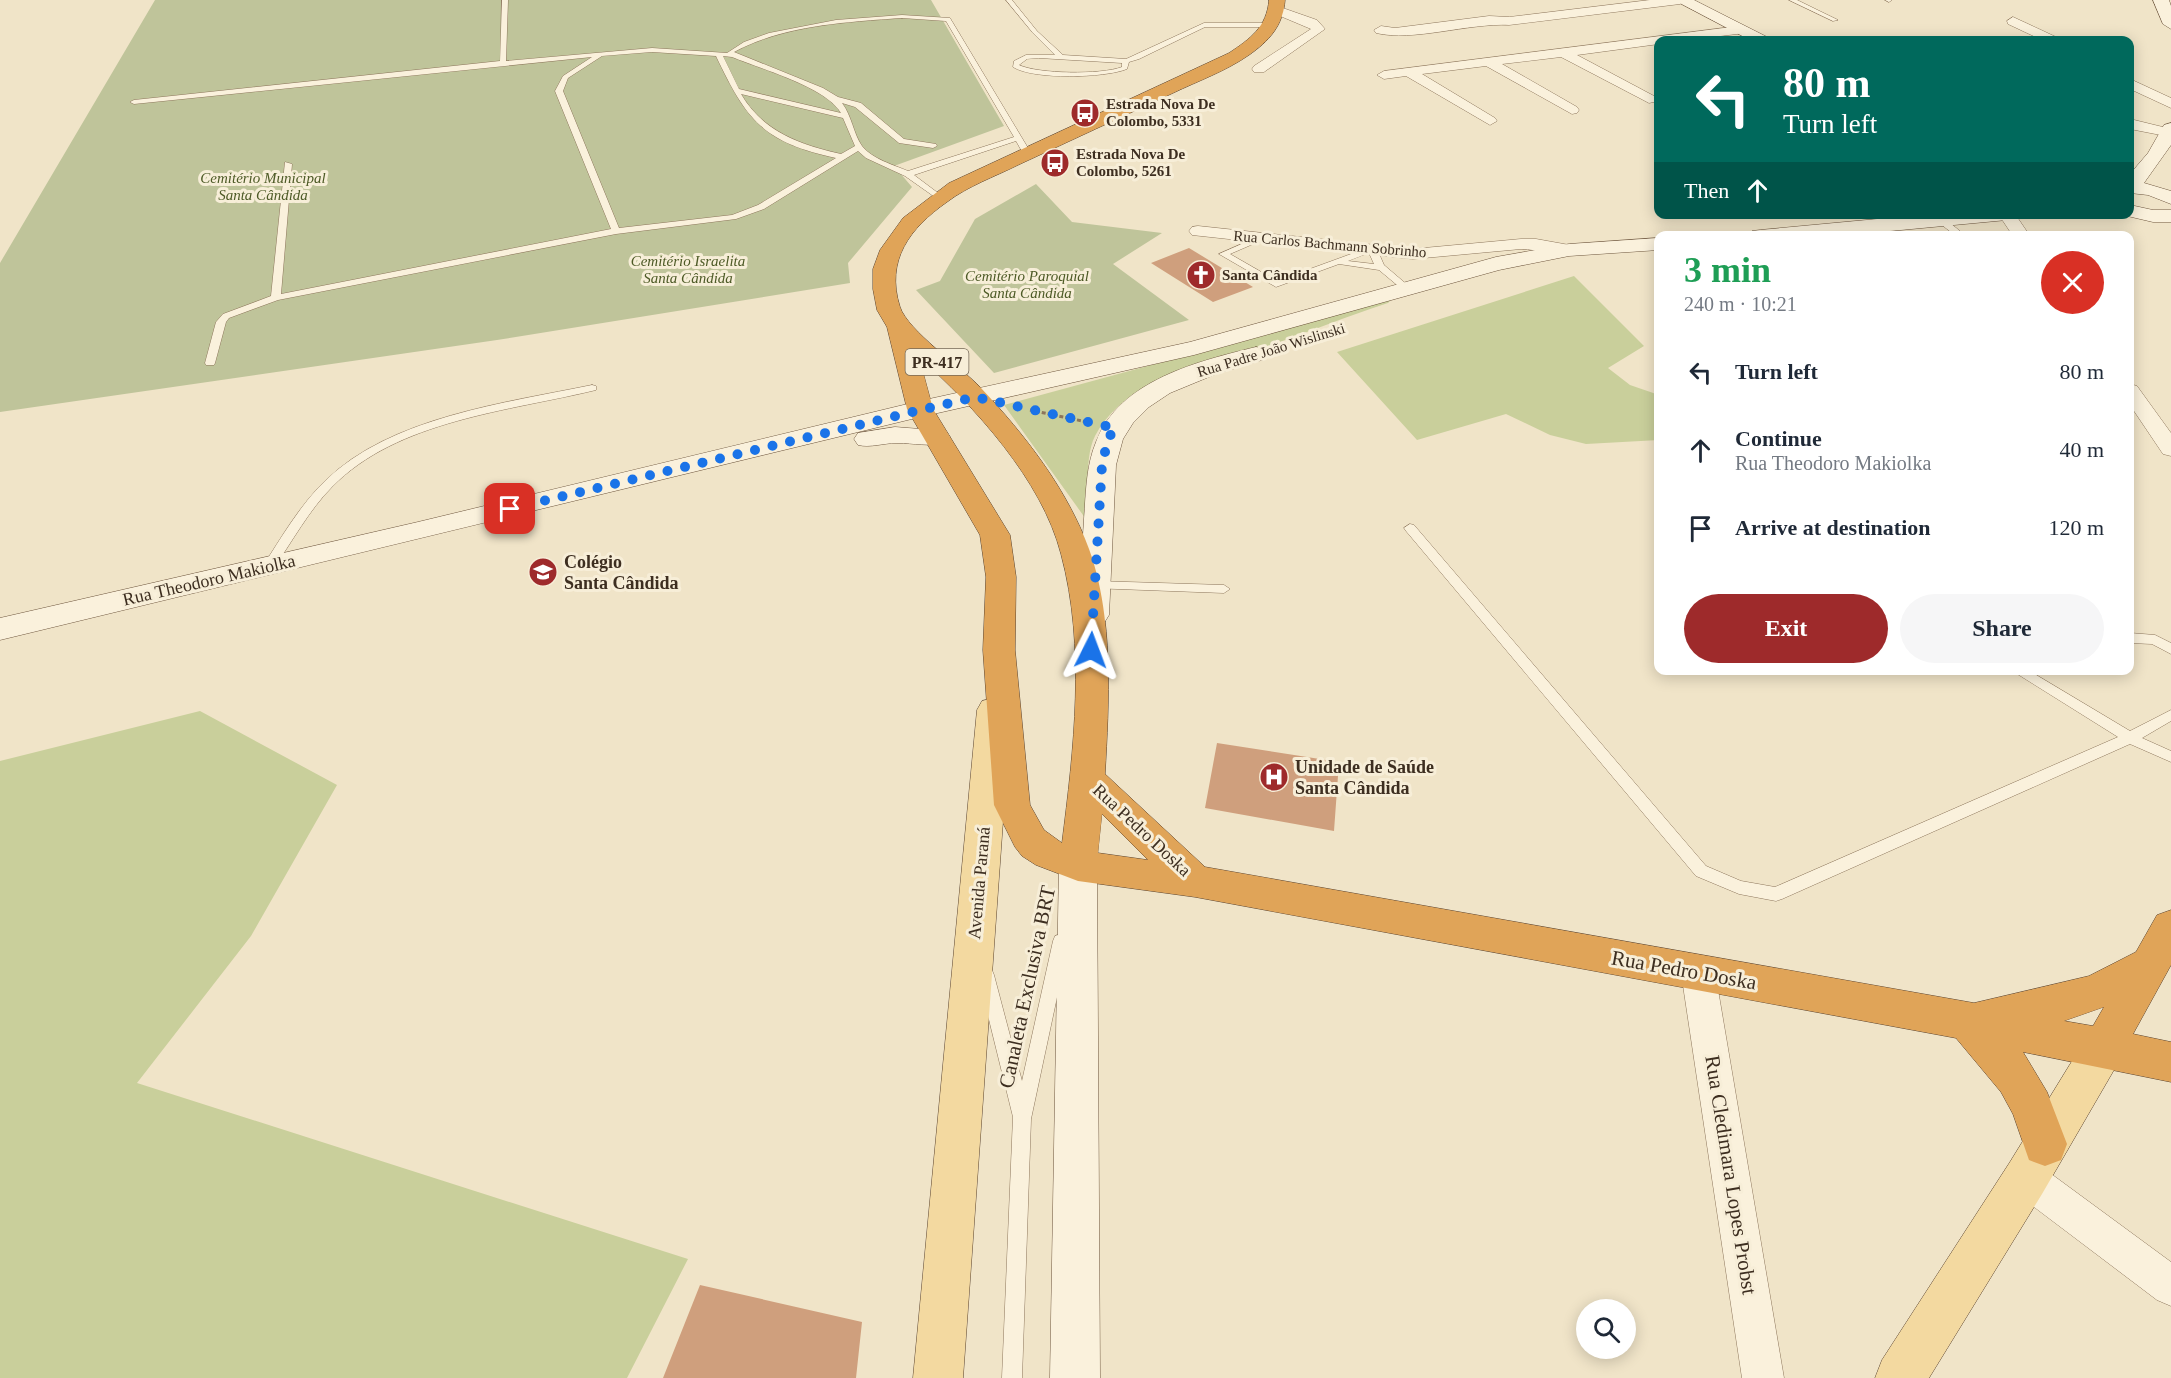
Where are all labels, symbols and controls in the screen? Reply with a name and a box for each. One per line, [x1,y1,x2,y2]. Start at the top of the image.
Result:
icon: left [1684,60,1762,138]
text: 80 m [1783,60,1871,106]
place label: Estrada Nova De Colombo, 5331 [1106,96,1216,129]
bus stop icon: Estrada Nova De Colombo, 5331 [1069,97,1101,129]
text: Turn left [1783,109,1877,139]
place label: Estrada Nova De Colombo, 5261 [1076,146,1186,179]
bus stop icon: Estrada Nova De Colombo, 5261 [1039,147,1071,179]
park label: Cemitério Municipal Santa Cândida [200,170,326,203]
icon: ahead [1741,174,1774,207]
text: Then [1684,178,1729,203]
street label: Rua Carlos Bachmann Sobrinho [1233,228,1427,260]
text: 3 min [1684,250,1771,290]
button: close [2041,251,2104,314]
park label: Cemitério Israelita Santa Cândida [631,253,745,286]
church icon: Santa Cândida [1185,259,1217,291]
place label: Santa Cândida [1222,267,1318,283]
park label: Cemitério Paroquial Santa Cândida [965,268,1089,301]
text: 240 m · 10:21 [1684,293,1797,315]
street label: Rua Padre João Wislinski [1195,320,1347,380]
road number: PR-417 [906,349,968,375]
icon: left [1684,356,1717,389]
text: Turn left [1735,359,1818,384]
text: 80 m [2059,359,2104,384]
text: Continue [1735,426,1822,451]
icon: ahead [1684,434,1717,467]
text: 40 m [2059,437,2104,462]
text: Rua Theodoro Makiolka [1735,452,1931,474]
pin [484,483,535,534]
icon: arrive [493,492,526,525]
icon: arrive [1684,512,1717,545]
text: Arrive at destination [1735,515,1931,540]
text: 120 m [2048,515,2104,540]
street label: Rua Theodoro Makiolka [121,550,297,610]
place label: Colégio Santa Cândida [564,552,679,593]
school or university icon: Colégio Santa Cândida [527,556,559,588]
button: Exit [1684,594,1888,663]
button: Share [1900,594,2104,663]
position arrow [1059,618,1123,682]
place label: Unidade de Saúde Santa Cândida [1295,757,1434,798]
hospital icon: Unidade de Saúde Santa Cândida [1258,761,1290,793]
street label: Rua Pedro Doska [1089,780,1195,880]
street label: Avenida Paraná [964,826,994,940]
street label: Canaleta Exclusiva BRT [994,883,1060,1090]
street label: Rua Pedro Doska [1610,945,1759,995]
street label: Rua Cledimara Lopes Probst [1700,1054,1762,1297]
map controls [1576,1299,1636,1359]
button: search [1576,1299,1636,1359]

